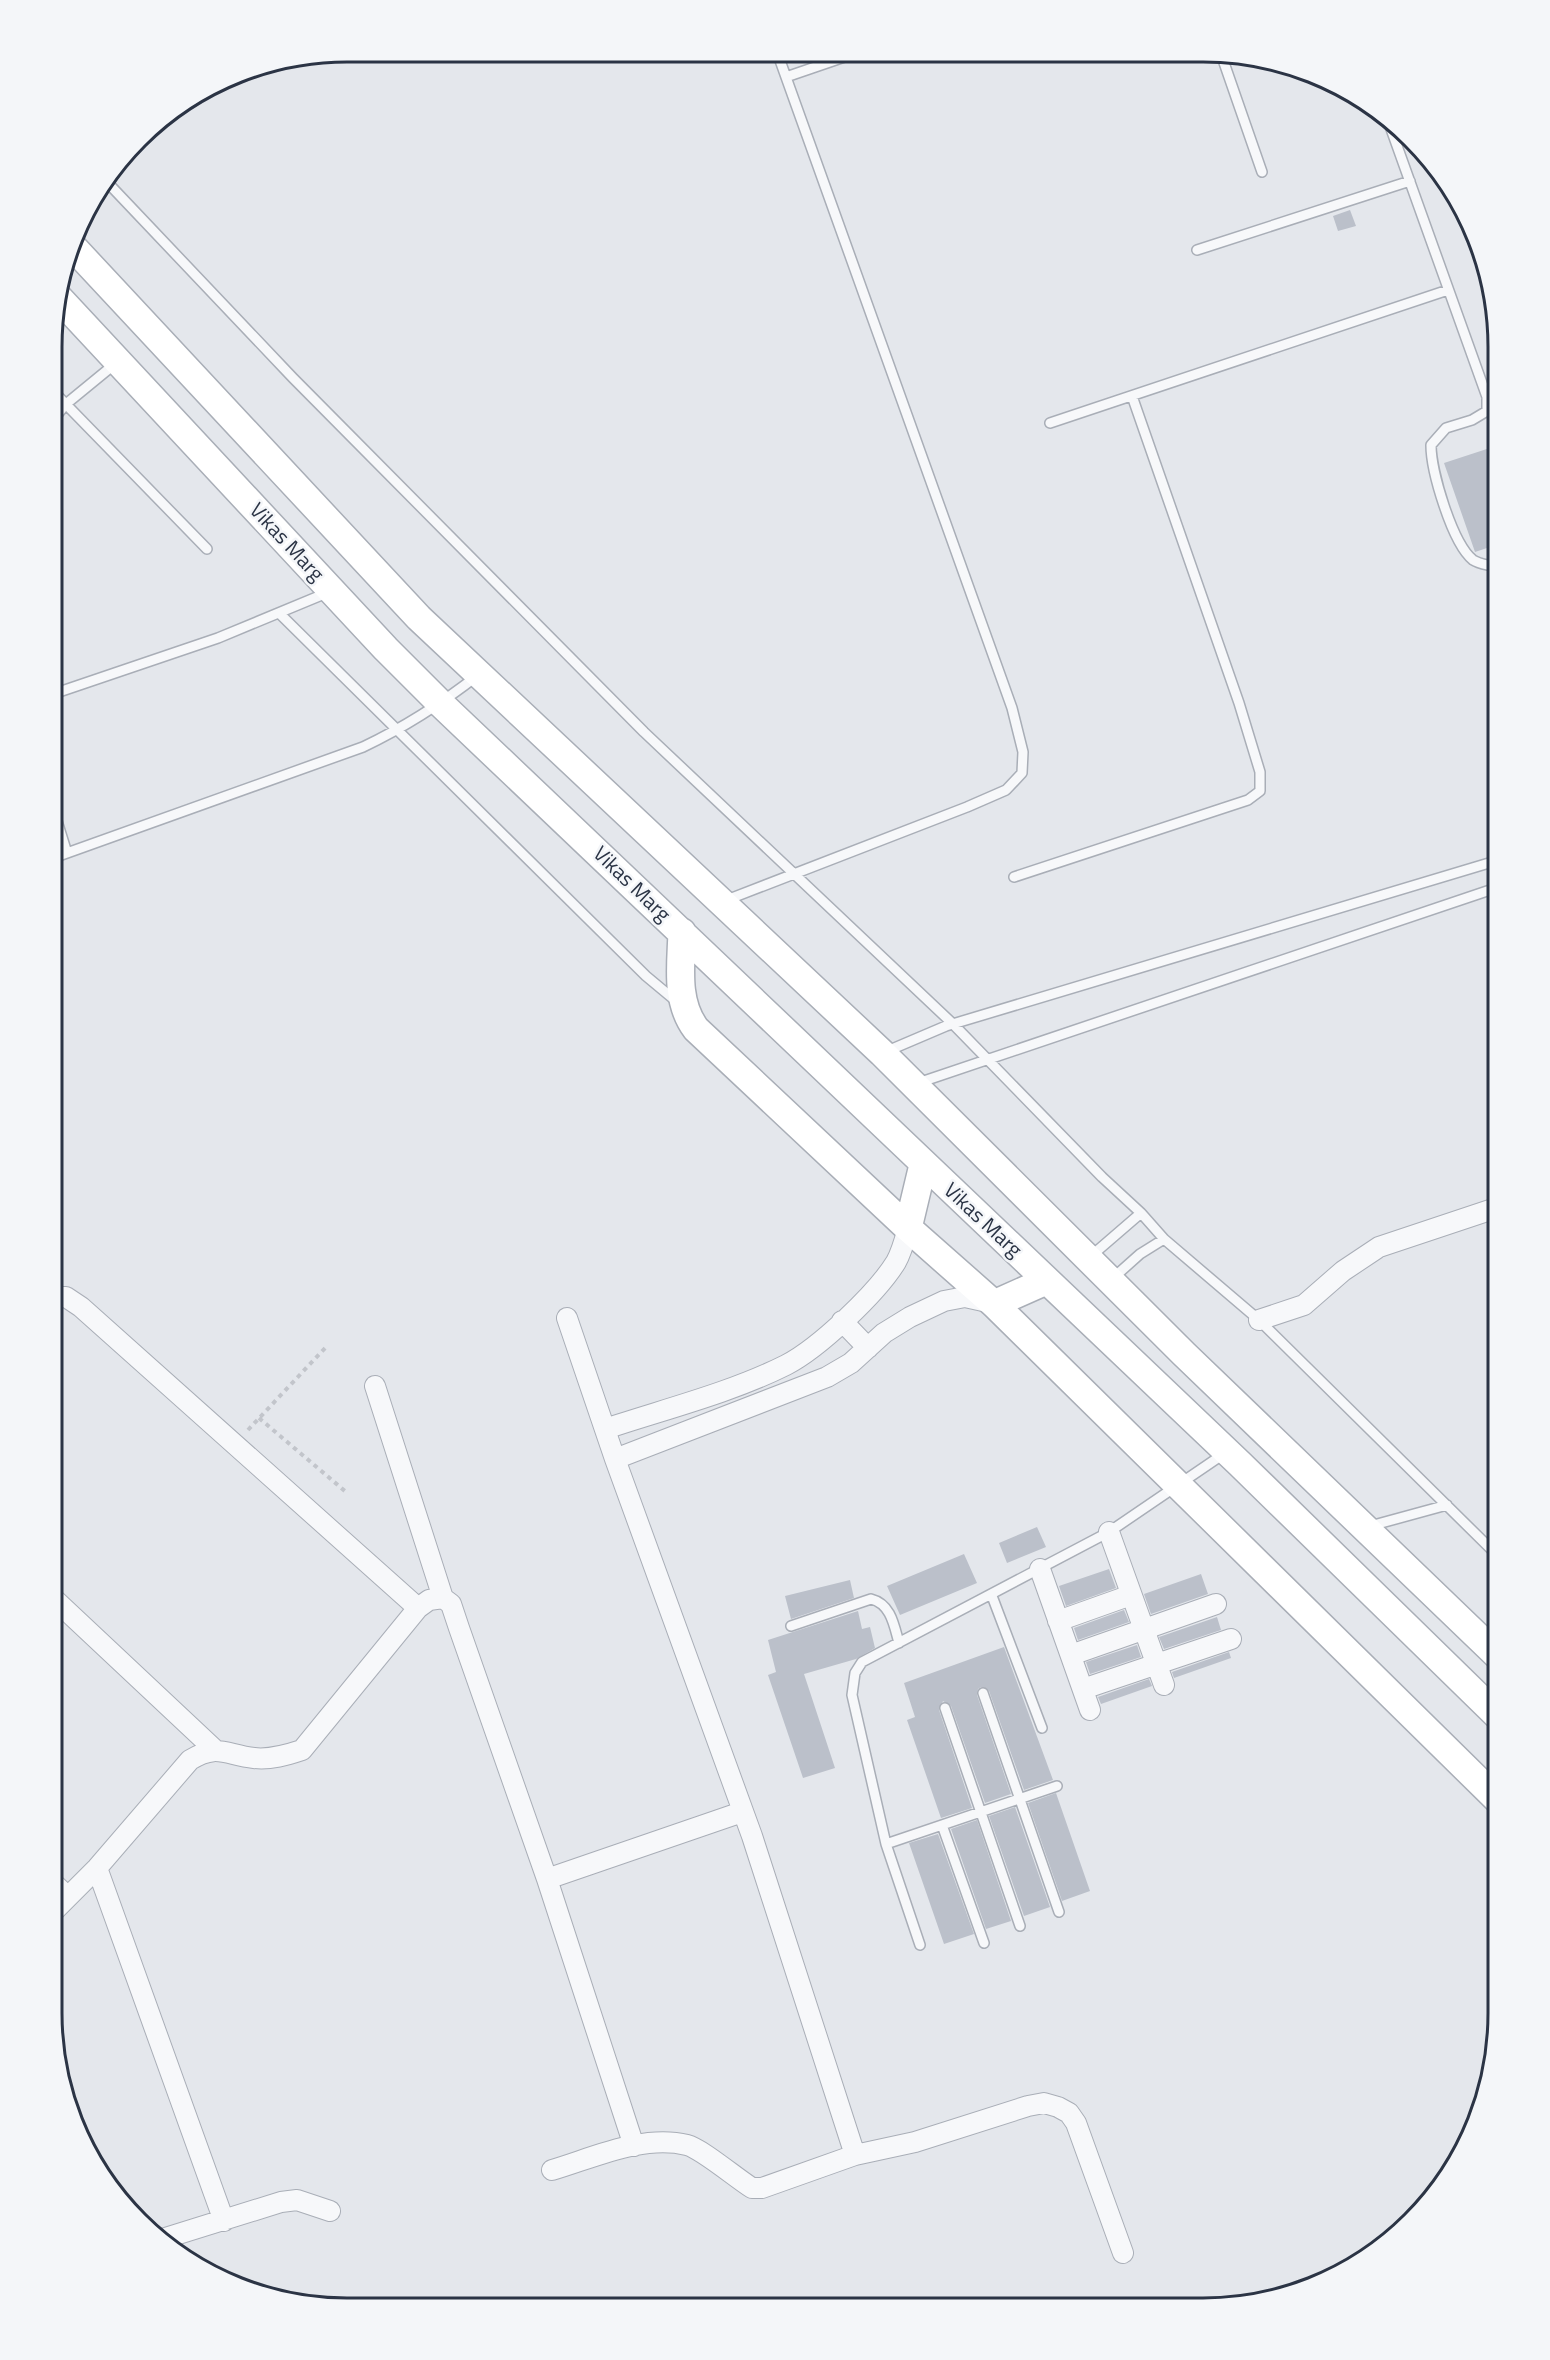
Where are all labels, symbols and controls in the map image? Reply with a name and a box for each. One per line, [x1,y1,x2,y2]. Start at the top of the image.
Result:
street label: Vikas Marg [243,495,333,588]
street label: Vikas Marg [586,838,679,929]
street label: Vikas Marg [937,1174,1031,1264]

